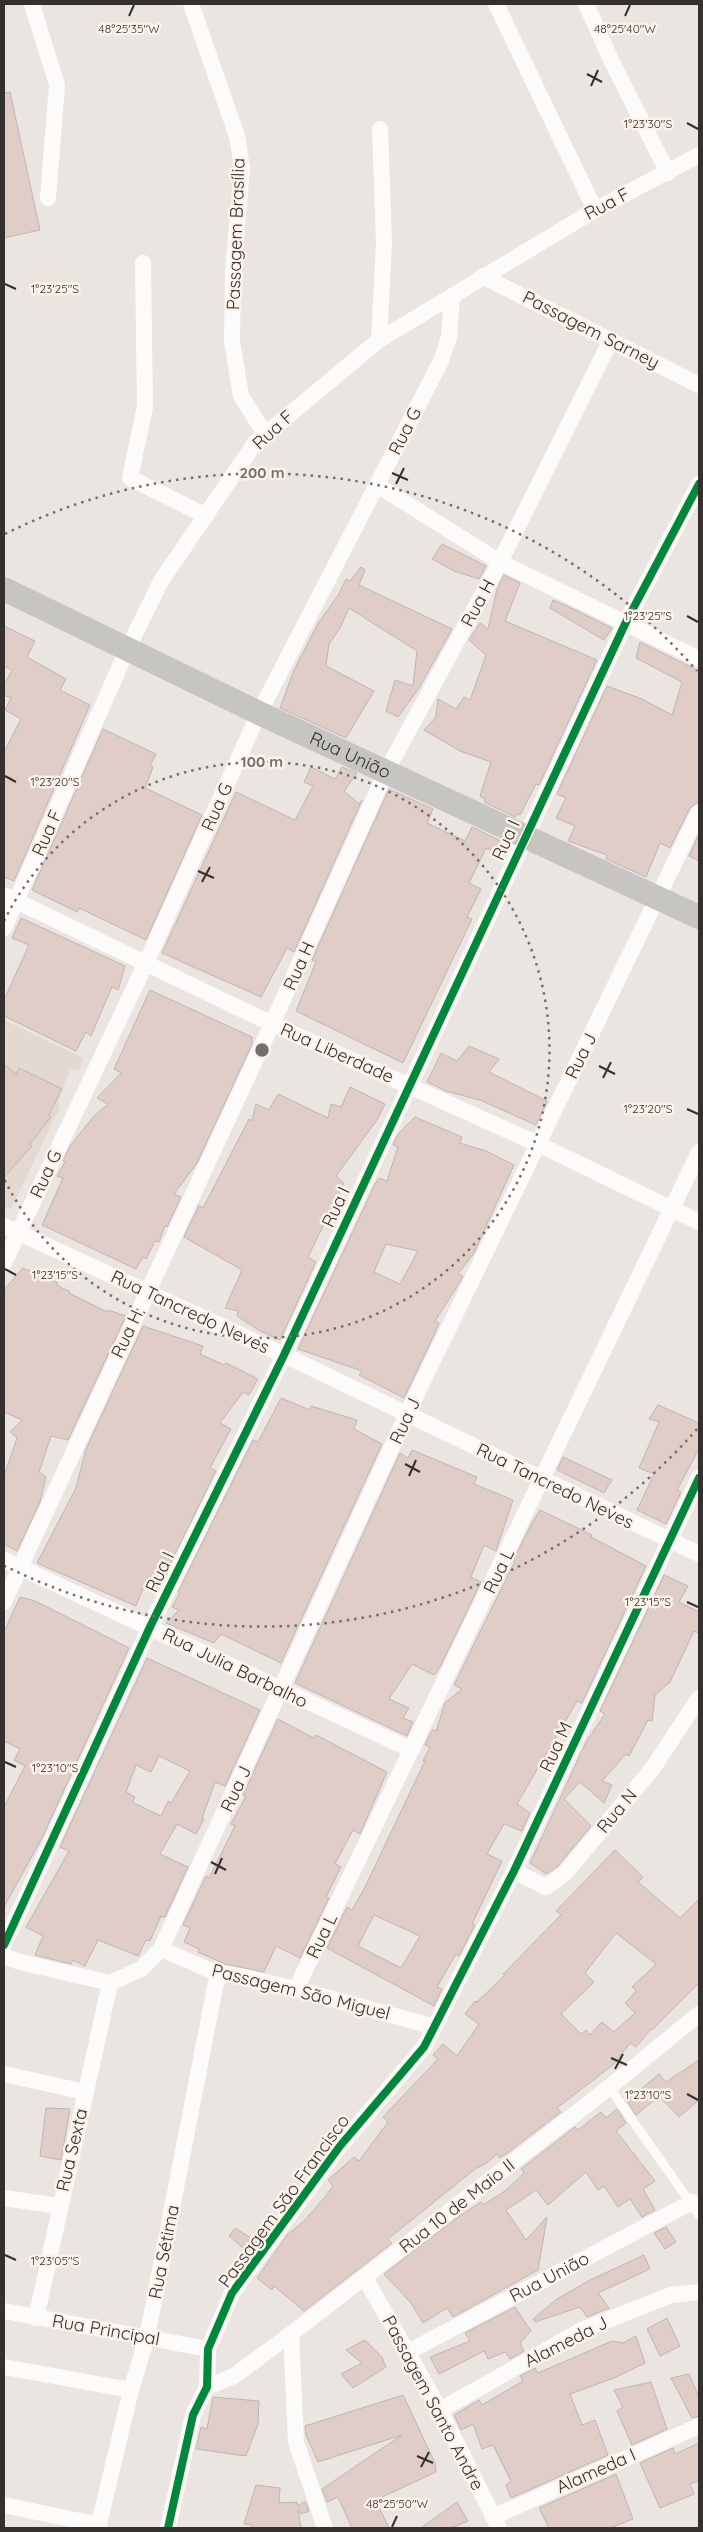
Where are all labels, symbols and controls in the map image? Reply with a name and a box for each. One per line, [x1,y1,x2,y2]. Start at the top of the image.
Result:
text: 48°25'35"W [98,21,160,36]
text: 48°25'40"W [594,21,656,36]
text: 1°23'30"S [624,116,672,131]
street label: Passagem Brasília [221,157,250,311]
street label: Rua F [580,182,633,225]
text: 1°23'25"S [31,281,79,296]
street label: Passagem Sarney [519,285,664,374]
street label: Rua G [383,403,426,458]
street label: Rua F [247,405,298,454]
text: 200 m [240,463,285,482]
street label: Rua H [455,575,500,631]
text: 1°23'25"S [624,608,672,623]
street label: Rua União [306,726,395,784]
text: 100 m [241,752,283,771]
text: 1°23'20"S [31,774,80,789]
street label: Rua G [196,779,237,835]
street label: Rua F [26,806,67,859]
street label: Rua I [486,816,525,864]
street label: Rua H [278,938,319,994]
street label: Rua Liberdade [277,1017,398,1088]
street label: Rua J [560,1029,601,1083]
centre of rings [253,1041,271,1059]
text: 1°23'20"S [624,1101,673,1116]
street label: Rua G [24,1146,67,1202]
street label: Rua I [316,1183,355,1231]
street label: Rua Tancredo Neves [107,1265,273,1358]
text: 1°23'15"S [32,1267,78,1282]
street label: Rua H [105,1306,148,1362]
street label: Rua J [384,1394,425,1448]
street label: Rua Tancredo Neves [473,1437,638,1534]
street label: Rua L [478,1544,519,1597]
street label: Rua I [140,1548,179,1596]
text: 1°23'15"S [625,1594,671,1609]
street label: Rua Julia Barbalho [159,1622,312,1713]
street label: Rua M [534,1718,577,1776]
text: 1°23'10"S [32,1760,79,1775]
street label: Rua J [215,1762,256,1816]
street label: Rua N [591,1784,642,1838]
street label: Rua L [301,1909,342,1962]
street label: Passagem São Miguel [210,1958,393,2025]
text: 1°23'10"S [625,2087,672,2102]
street label: Rua Sexta [51,2106,92,2194]
street label: Passagem São Francisco [213,2110,354,2292]
street label: Rua 10 de Maio II [394,2153,519,2258]
street label: Rua Sétima [143,2203,184,2301]
street label: Rua União [505,2246,593,2307]
text: 1°23'05"S [31,2253,80,2268]
street label: Rua Principal [50,2309,162,2350]
street label: Passagem Santo Andre [378,2311,489,2494]
street label: Alameda J [520,2311,611,2372]
street label: Alameda I [553,2443,639,2498]
text: 48°25'50"W [366,2496,428,2511]

